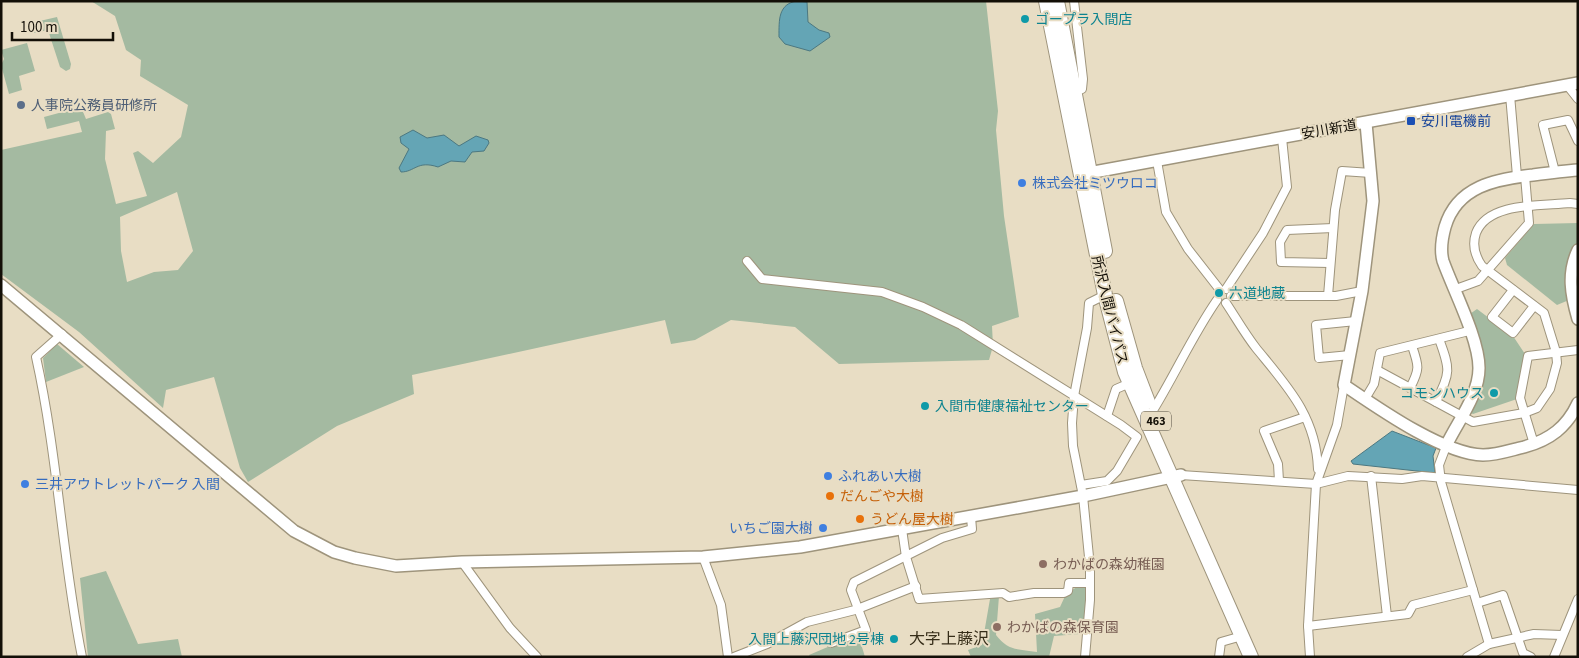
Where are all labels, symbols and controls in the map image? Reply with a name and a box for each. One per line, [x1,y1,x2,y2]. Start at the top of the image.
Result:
scale bar [12,10,114,42]
place label: ゴープラ入間店 [1035,10,1132,30]
marker: ゴープラ入間店 [1019,13,1031,25]
text: 100 m [20,17,58,38]
place label: 人事院公務員研修所 [31,96,157,116]
marker: 人事院公務員研修所 [15,99,27,111]
place label: 安川電機前 [1421,112,1491,132]
street label: 安川新道 [1300,115,1358,145]
marker: 安川電機前 [1405,115,1417,127]
place label: 株式会社ミツウロコ [1032,174,1158,194]
marker: 株式会社ミツウロコ [1016,177,1028,189]
street label: 所沢入間バイパス [1086,254,1132,367]
place label: 六道地蔵 [1229,284,1285,304]
marker: 六道地蔵 [1213,287,1225,299]
place label: コモンハウス [1400,384,1484,404]
marker: コモンハウス [1488,387,1500,399]
place label: 入間市健康福祉センター [935,397,1089,417]
marker: 入間市健康福祉センター [919,400,931,412]
road number: 463 [1141,412,1171,431]
place label: ふれあい大樹 [838,467,922,487]
marker: ふれあい大樹 [822,470,834,482]
place label: 三井アウトレットパーク 入間 [35,475,220,495]
marker: 三井アウトレットパーク 入間 [19,478,31,490]
place label: だんごや大樹 [840,487,924,507]
marker: だんごや大樹 [824,490,836,502]
place label: うどん屋大樹 [870,510,954,530]
marker: うどん屋大樹 [854,513,866,525]
place label: いちご園大樹 [729,519,813,539]
marker: いちご園大樹 [817,522,829,534]
place label: わかばの森幼稚園 [1053,555,1165,575]
marker: わかばの森幼稚園 [1037,558,1049,570]
place label: わかばの森保育園 [1007,618,1119,638]
marker: わかばの森保育園 [991,621,1003,633]
district label: 大字上藤沢 [909,628,989,650]
place label: 入間上藤沢団地 2号棟 [748,630,884,650]
marker: 入間上藤沢団地 2号棟 [888,633,900,645]

